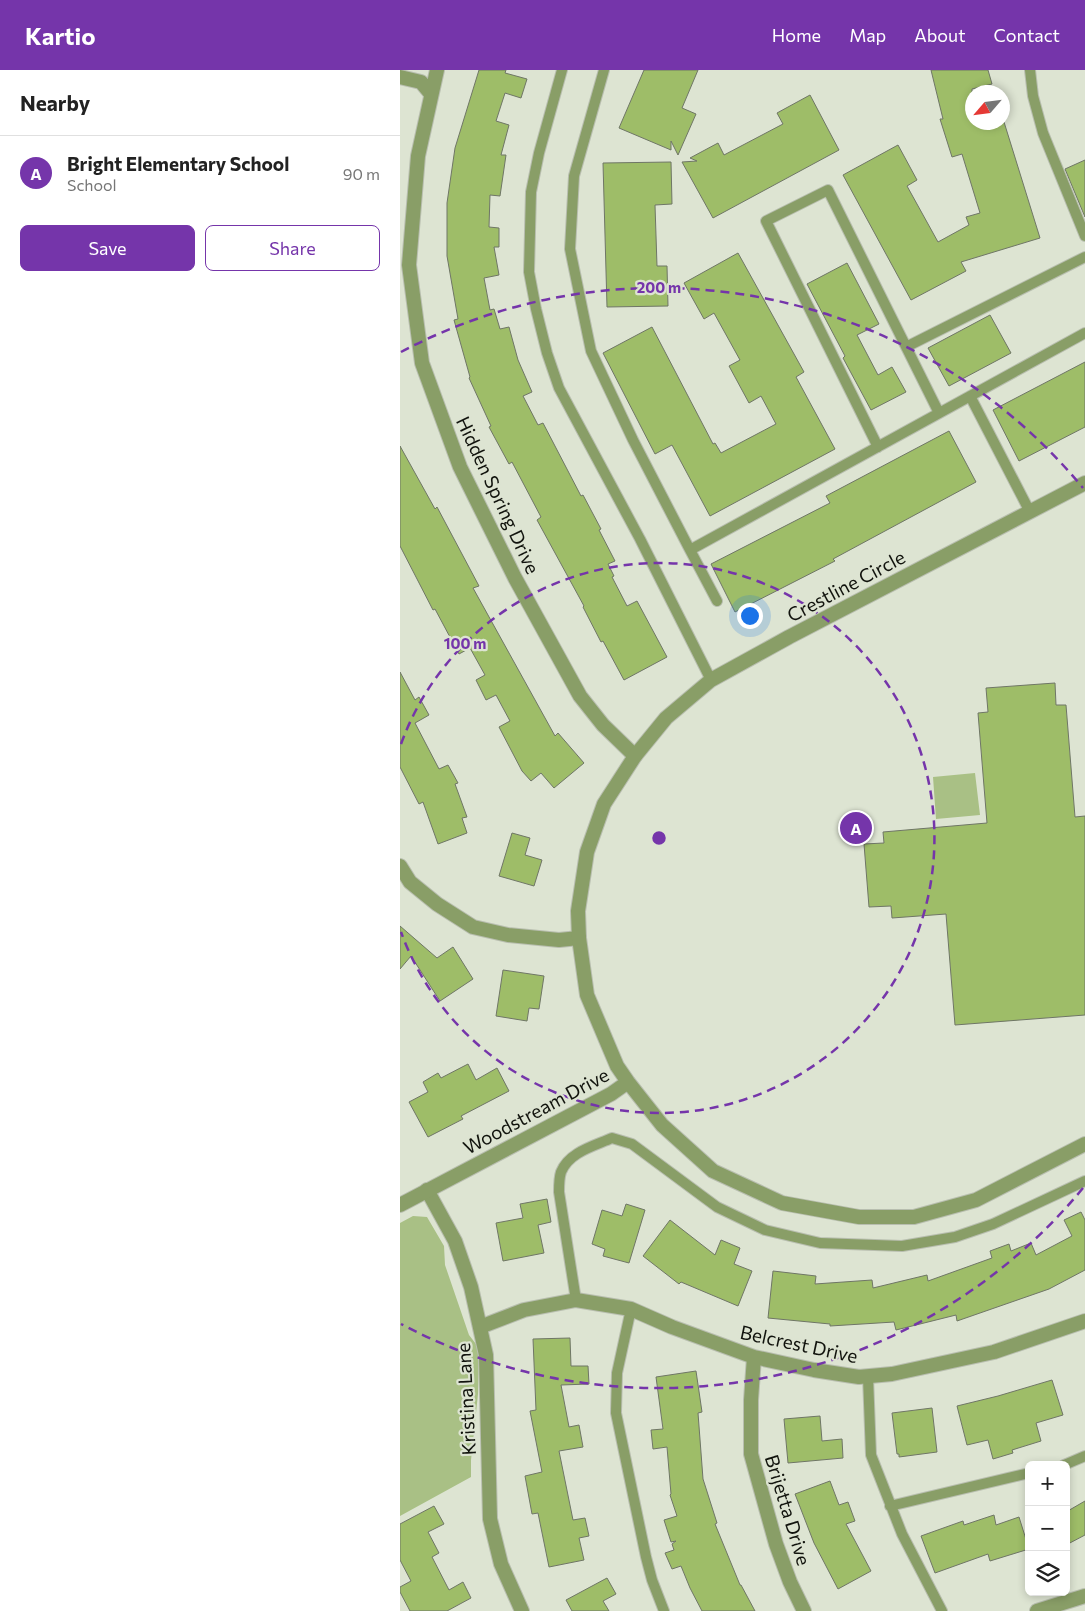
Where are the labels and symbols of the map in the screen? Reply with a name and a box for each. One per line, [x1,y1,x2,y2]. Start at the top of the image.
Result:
north arrow [965,85,1010,130]
text: 200 m [637,278,681,296]
street label: Hidden Spring Drive [452,412,545,577]
street label: Crestline Circle [783,545,909,626]
your location [737,603,763,629]
text: 100 m [444,634,486,652]
pin: A [840,809,872,847]
centre of rings [650,829,668,847]
street label: Woodstream Drive [459,1063,612,1159]
street label: Belcrest Drive [738,1320,860,1367]
street label: Kristina Lane [451,1342,480,1456]
street label: Brijetta Drive [761,1452,816,1568]

